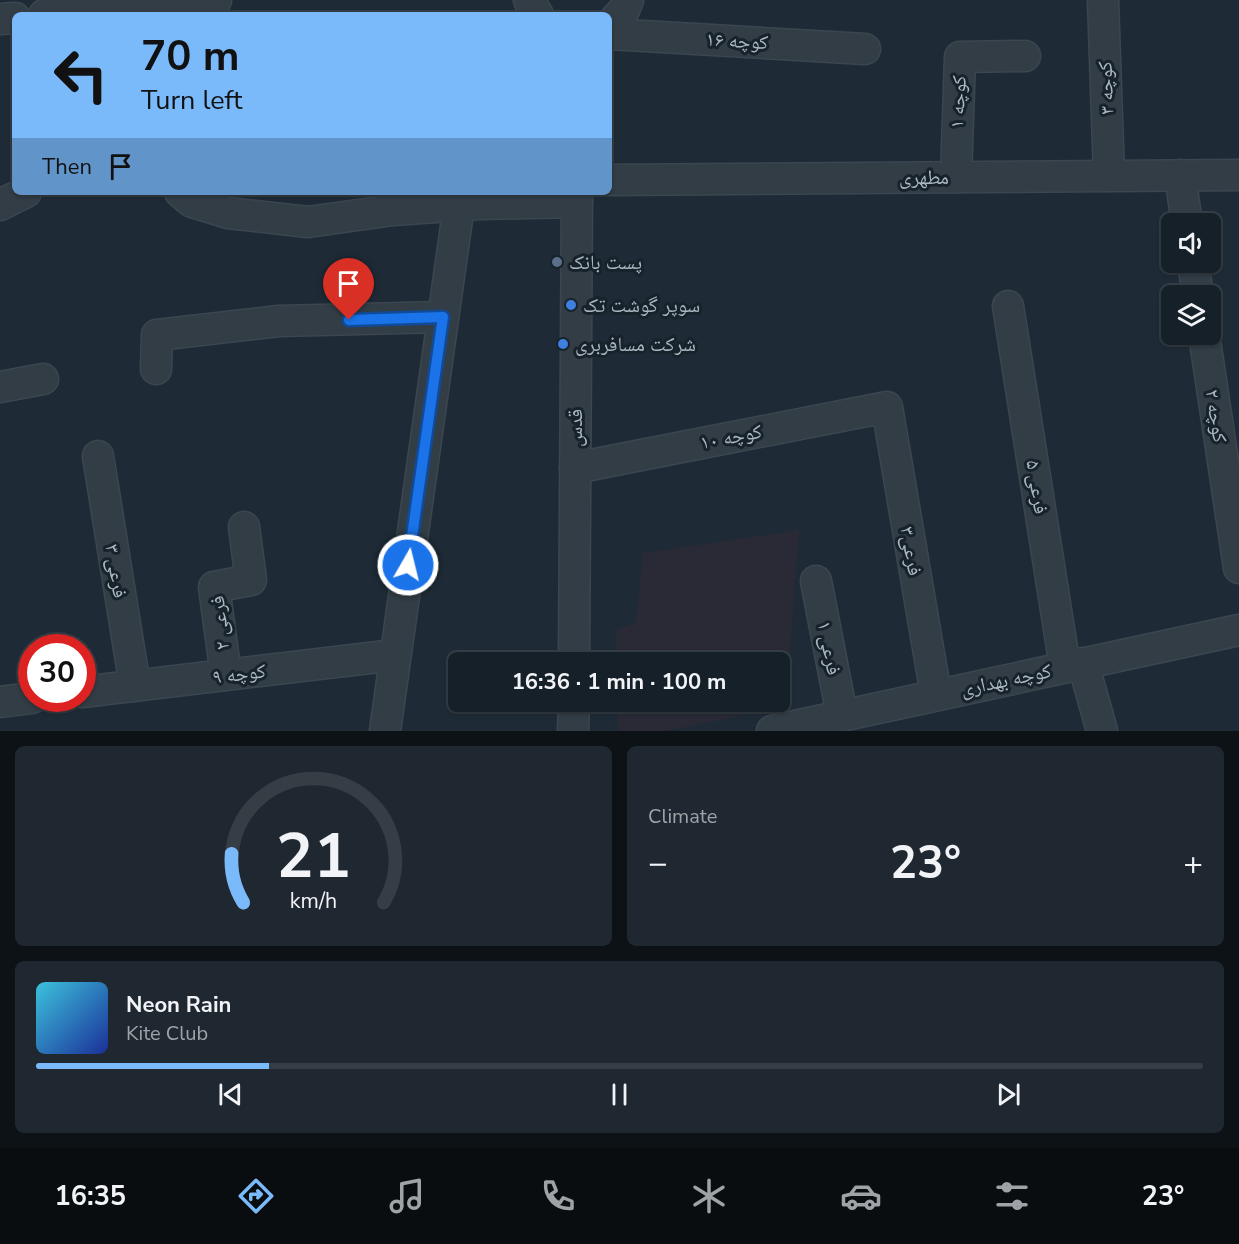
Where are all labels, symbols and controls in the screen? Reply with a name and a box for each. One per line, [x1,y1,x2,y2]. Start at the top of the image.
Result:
street label: کوچه ۱۶ [705,26,769,56]
text: 70 m [141,28,240,85]
icon: left [42,36,120,114]
street label: کوچه ۳ [1092,61,1120,115]
street label: کوچه ۱ [943,75,973,129]
text: Turn left [141,82,242,119]
icon: arrive [104,150,137,183]
text: Then [42,152,92,182]
street label: مطهری [899,164,949,191]
map controls [1161,213,1221,345]
button: sound [1161,213,1221,273]
place label: پست بانک [569,249,642,276]
marker: پست بانک [550,255,564,269]
pin [323,258,374,320]
icon: arrive [332,267,365,300]
button: layers [1161,285,1221,345]
place label: سوپر گوشت تک [583,292,700,319]
marker: سوپر گوشت تک [564,298,578,312]
place label: شرکت مسافربری [575,331,696,358]
marker: شرکت مسافربری [556,337,570,351]
street label: کوچه ۲ [1198,387,1234,445]
street label: قدس [562,409,589,447]
street label: کوچه ۱۰ [698,418,764,456]
street label: فرعی ۵ [1019,458,1055,516]
street label: فرعی۳ [893,524,929,578]
position arrow [376,533,440,597]
street label: فرعی ۳ [98,542,134,600]
street label: فرعی ۲ [204,595,236,651]
street label: فرعی ۱ [811,619,847,677]
speed limit sign: 30 [18,634,96,712]
street label: کوچه ۹ [211,657,267,691]
street label: کوچه بهداری [958,657,1054,703]
text: 16:36 · 1 min · 100 m [512,667,726,697]
text: Climate [648,803,717,830]
text: 21 [276,814,351,899]
text: 23° [890,833,961,894]
text: − [648,841,668,886]
text: + [1183,841,1203,886]
text: km/h [290,886,337,916]
text: Neon Rain [126,990,231,1020]
text: Kite Club [126,1020,208,1047]
icon: previous [214,1078,247,1111]
icon: pause [603,1078,636,1111]
icon: next [992,1078,1025,1111]
icon: directions [235,1175,277,1217]
icon: music [386,1175,428,1217]
icon: phone [537,1175,579,1217]
icon: climate [688,1175,730,1217]
icon: car [840,1175,882,1217]
icon: filters [991,1175,1033,1217]
text: 16:35 [55,1178,126,1215]
text: 23° [1142,1178,1184,1215]

